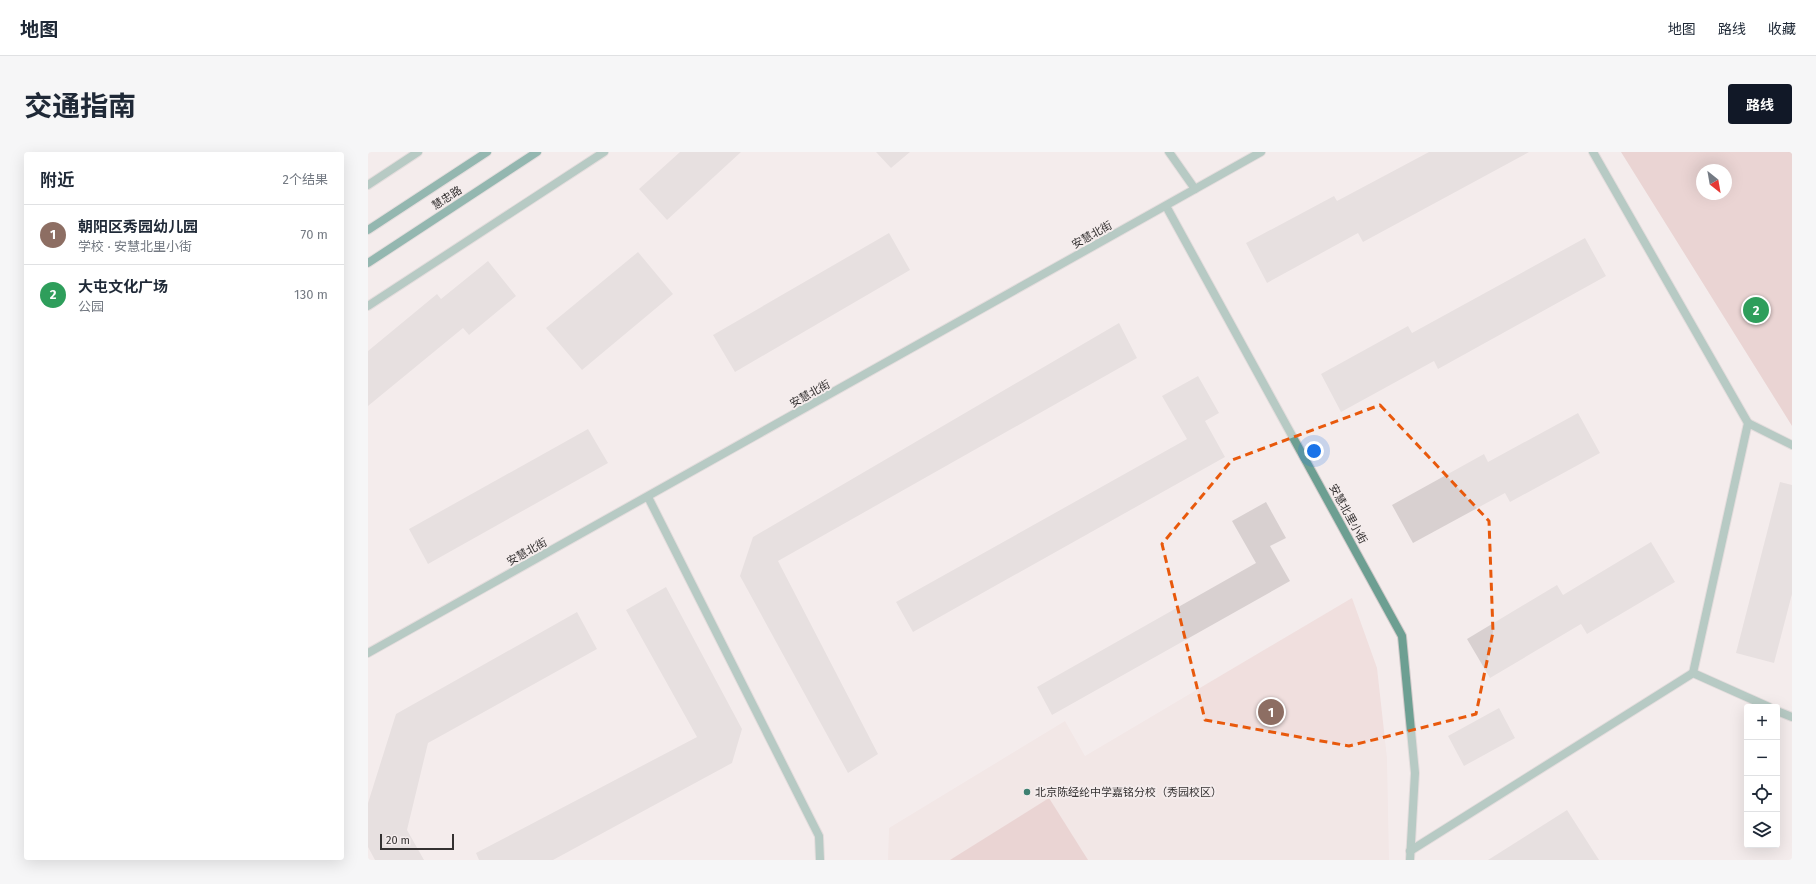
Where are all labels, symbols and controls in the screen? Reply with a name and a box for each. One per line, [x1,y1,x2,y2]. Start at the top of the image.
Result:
text: 地图 [20,18,58,41]
text: 地图 [1668,21,1696,38]
text: 路线 [1718,21,1746,38]
text: 收藏 [1768,21,1796,38]
button: 路线 [1728,84,1792,124]
text: 交通指南 [24,90,136,123]
north arrow [1696,164,1732,200]
text: 附近 [40,170,74,191]
text: 2个结果 [283,172,328,187]
street label: 慧忠路 [430,184,464,212]
text: 朝阳区秀园幼儿园 [78,218,198,236]
street label: 安慧北街 [1070,219,1114,251]
text: 1 [50,227,56,242]
text: 70 m [301,227,328,242]
text: 学校 · 安慧北里小街 [78,239,192,254]
text: 大屯文化广场 [78,278,168,296]
text: 2 [50,287,56,302]
text: 130 m [294,287,328,302]
pin: 2 [1743,295,1769,325]
text: 公园 [78,299,104,314]
street label: 安慧北街 [788,378,832,410]
your location [1304,441,1324,461]
street label: 安慧北里小街 [1326,482,1370,546]
street label: 安慧北街 [505,536,549,568]
pin: 1 [1258,697,1284,727]
map controls [1744,704,1780,848]
button: + [1744,704,1780,740]
button: − [1744,740,1780,776]
button: locate [1744,776,1780,812]
place label: 北京陈经纶中学嘉铭分校（秀园校区） [1035,786,1222,799]
marker: 北京陈经纶中学嘉铭分校（秀园校区） [1022,787,1032,797]
button: layers [1744,812,1780,848]
scale bar [380,832,454,851]
text: 20 m [386,834,410,847]

